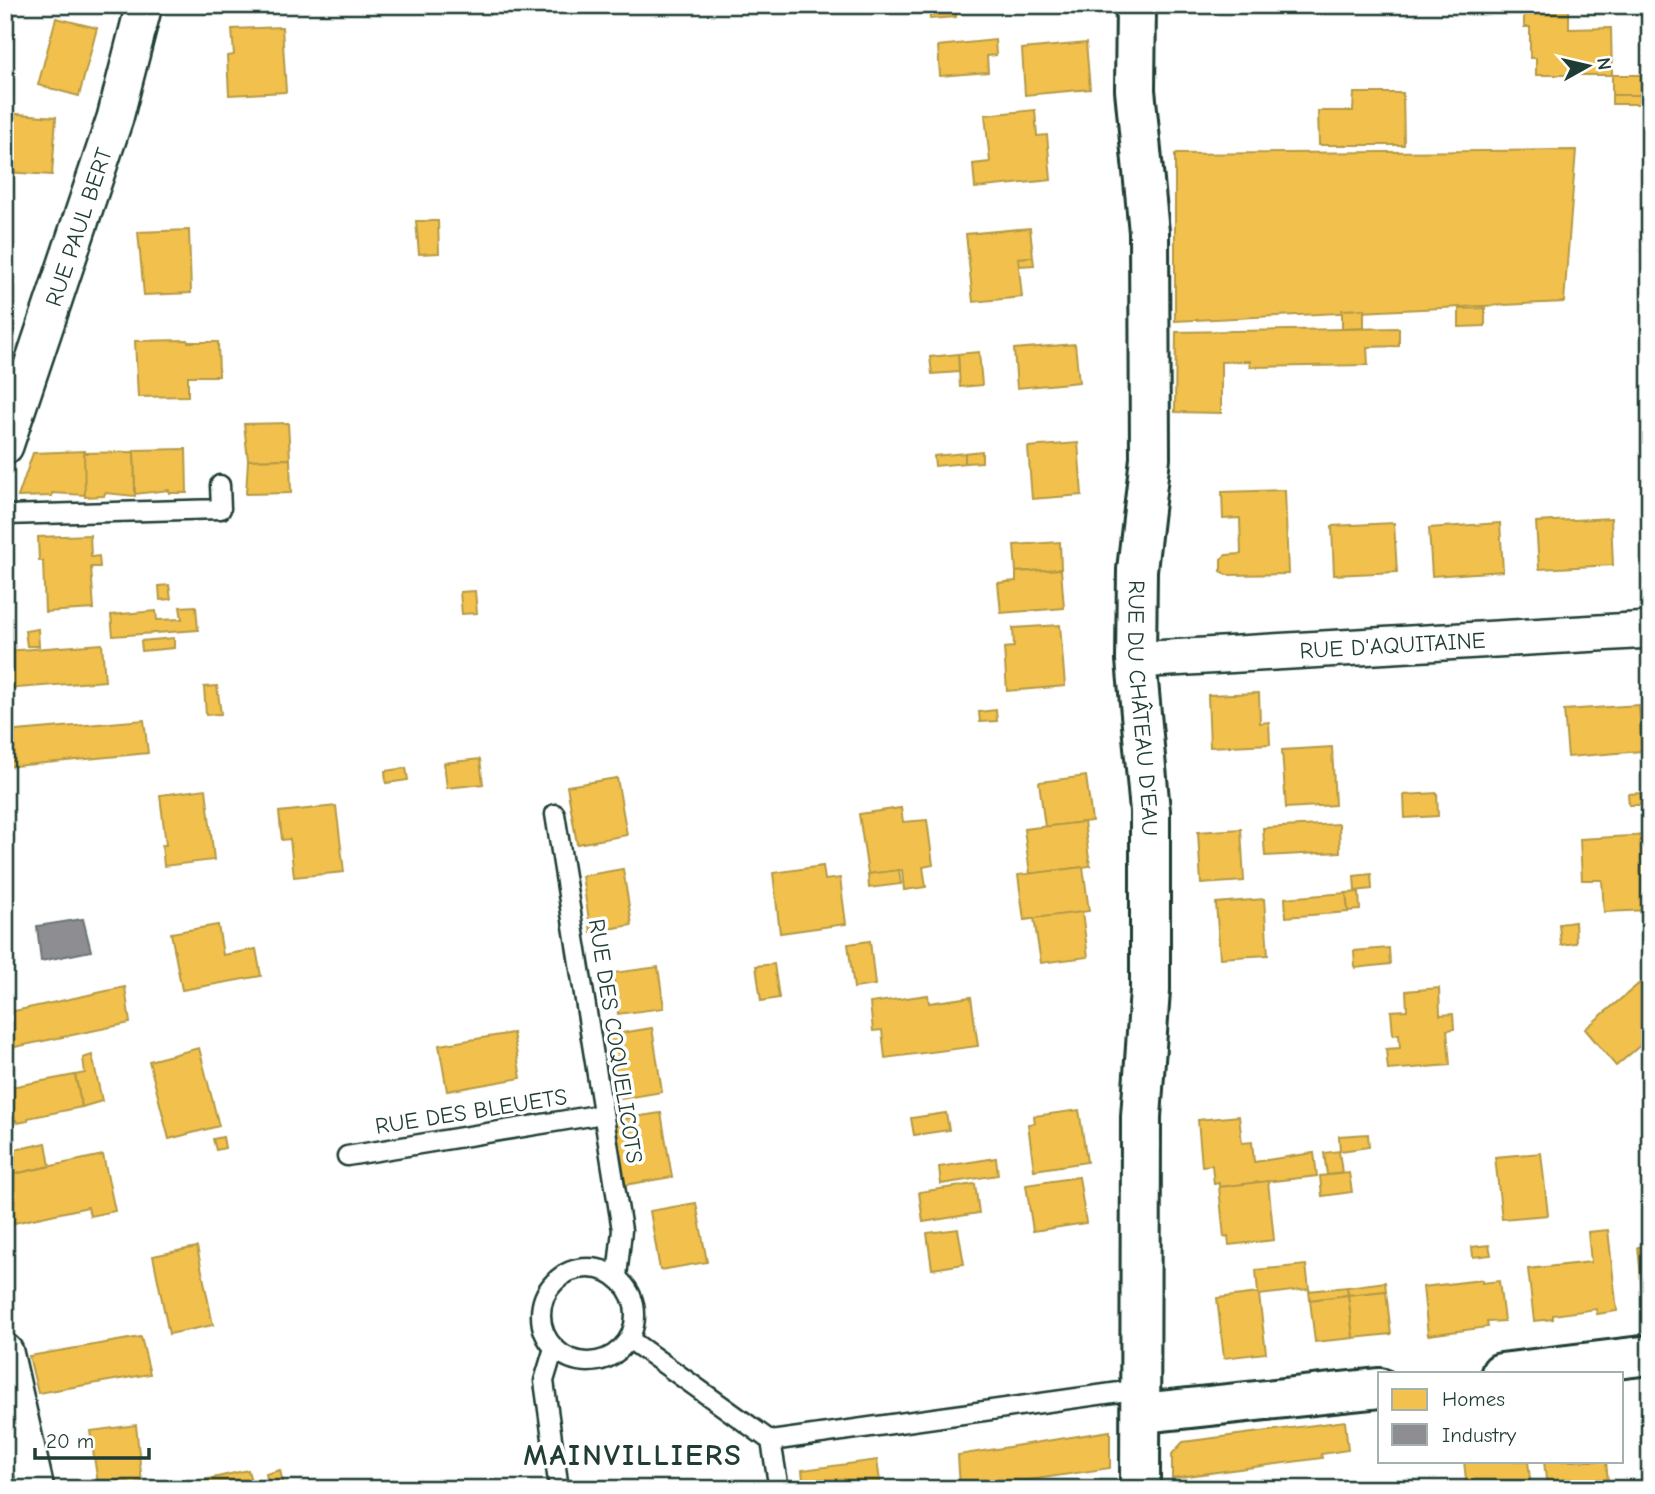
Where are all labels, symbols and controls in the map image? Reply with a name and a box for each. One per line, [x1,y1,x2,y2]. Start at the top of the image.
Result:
north arrow [1554,32,1624,102]
text: N [1592,56,1616,71]
street label: RUE PAUL BERT [40,144,118,310]
street label: RUE DU CHÂTEAU D'EAU [1122,580,1163,836]
street label: RUE D'AQUITAINE [1299,627,1486,664]
street label: RUE DES COQUELICOTS [583,917,648,1165]
street label: RUE DES BLEUETS [373,1083,569,1140]
legend [1378,1372,1624,1462]
text: Homes [1442,1387,1505,1411]
scale bar [35,1417,149,1461]
text: Industry [1442,1423,1517,1447]
text: 20 m [46,1429,94,1453]
district label: MAINVILLIERS [523,1438,743,1473]

